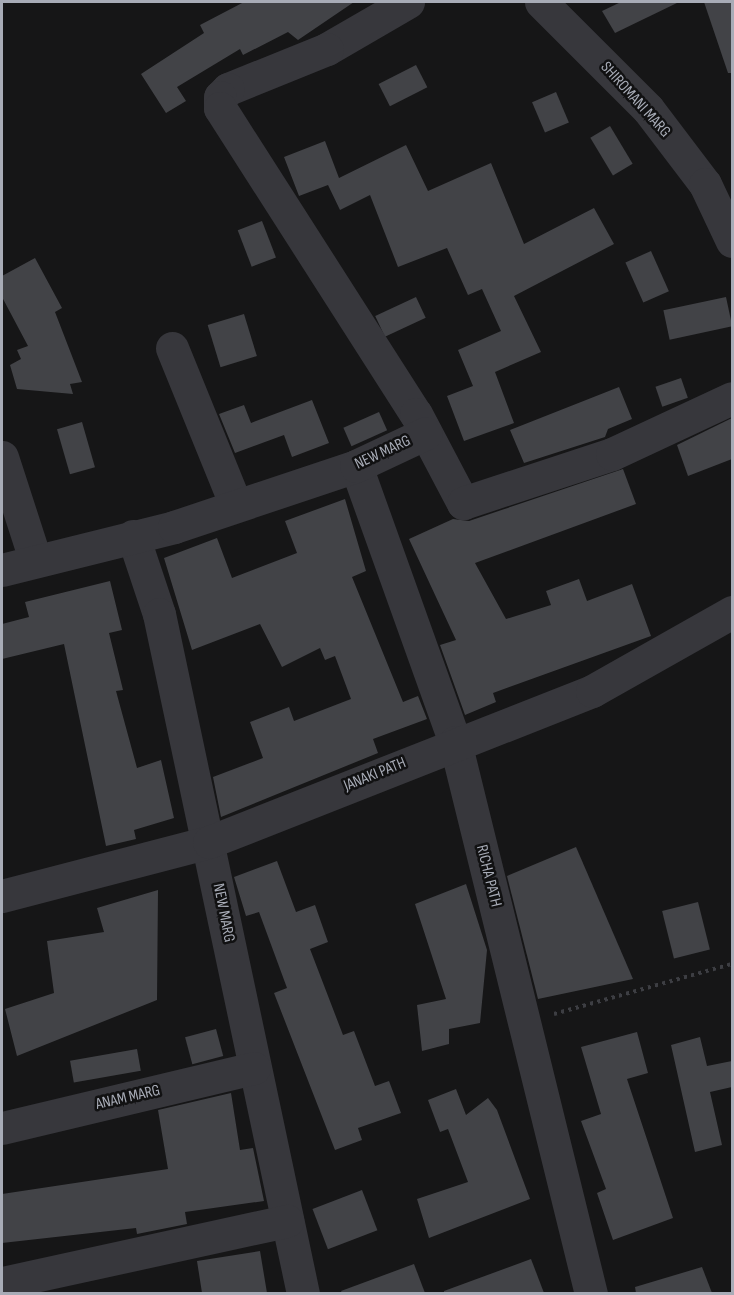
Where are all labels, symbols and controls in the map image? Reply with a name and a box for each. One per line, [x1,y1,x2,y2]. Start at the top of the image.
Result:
street label: SHIROMANI MARG [596,58,674,142]
street label: NEW MARG [352,432,414,474]
street label: JANAKI PATH [341,754,409,796]
street label: RICHA PATH [471,843,505,909]
street label: NEW MARG [208,882,238,944]
street label: ANAM MARG [94,1081,162,1115]

